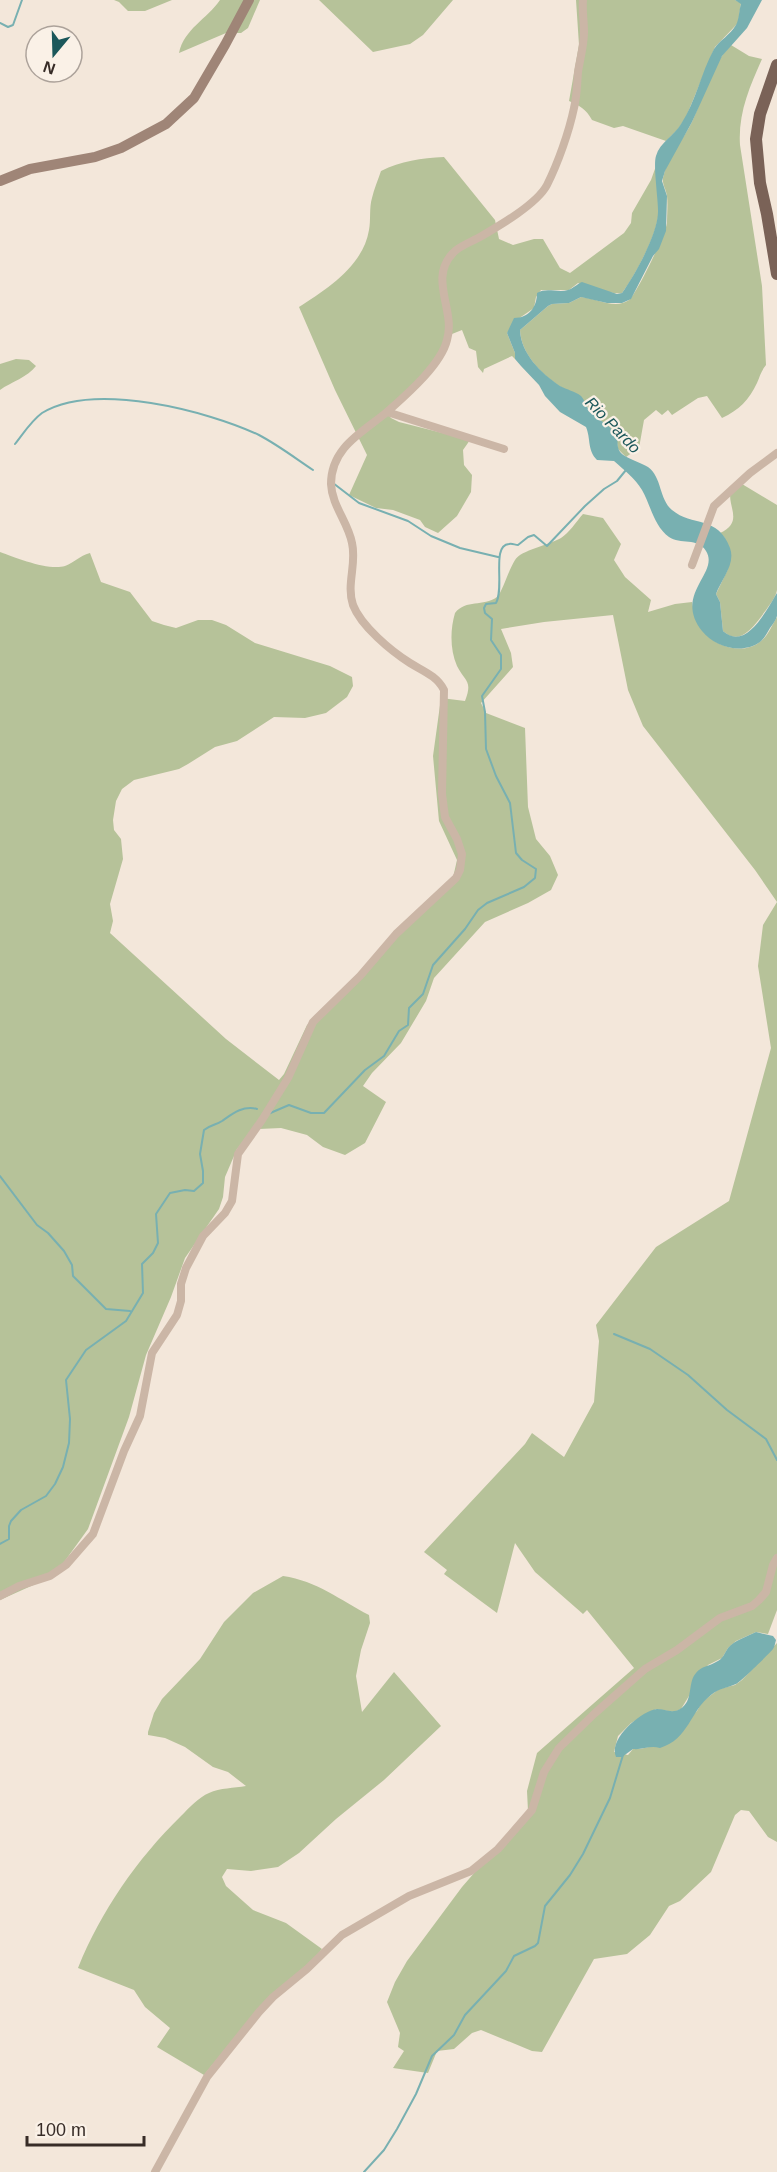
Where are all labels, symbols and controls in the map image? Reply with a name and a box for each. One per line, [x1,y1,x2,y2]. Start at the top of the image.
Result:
north arrow [24,24,84,84]
text: N [41,58,58,78]
water label: Rio Pardo [582,394,644,457]
scale bar [27,2109,144,2147]
text: 100 m [36,2120,86,2140]

